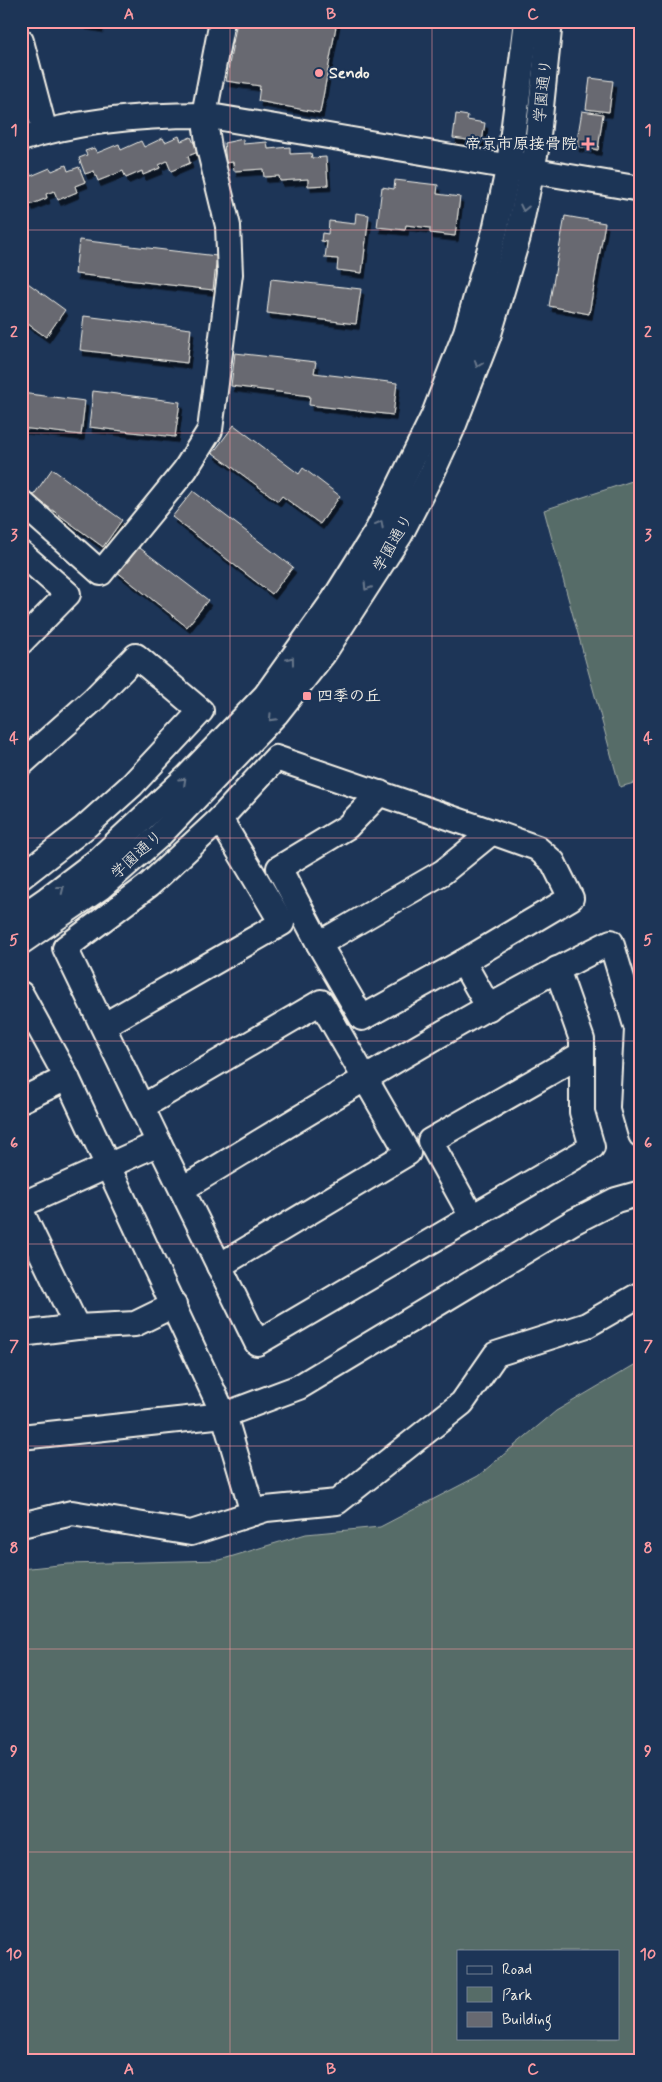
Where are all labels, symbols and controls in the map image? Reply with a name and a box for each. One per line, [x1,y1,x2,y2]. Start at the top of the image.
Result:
text: A [124,4,134,25]
text: B [326,4,336,25]
text: C [527,4,539,25]
street label: 学園通り [529,58,557,124]
place label: Sendo [329,63,370,84]
marker: Sendo [313,67,325,79]
text: 1 [10,120,18,141]
text: 1 [644,120,652,141]
place label: 帝京市原接骨院 [465,134,577,155]
marker: 帝京市原接骨院 [581,137,595,151]
one-way arrow [519,204,530,212]
text: 2 [10,322,18,343]
text: 2 [644,322,652,343]
one-way arrow [473,359,483,367]
street label: 学園通り [368,510,418,576]
one-way arrow [374,521,384,530]
text: 3 [10,525,18,546]
text: 3 [644,525,652,546]
one-way arrow [364,582,374,591]
one-way arrow [285,656,294,666]
place label: 四季の丘 [317,686,381,707]
marker: 四季の丘 [301,690,313,702]
one-way arrow [269,713,278,722]
text: 4 [9,728,19,749]
text: 4 [643,728,653,749]
one-way arrow [177,778,186,787]
street label: 学園通り [106,826,168,884]
one-way arrow [55,886,64,894]
text: 5 [9,930,19,951]
text: 5 [643,930,653,951]
text: 6 [10,1133,18,1154]
text: 6 [644,1133,652,1154]
text: 7 [9,1336,19,1357]
text: 7 [643,1336,653,1357]
text: 8 [9,1538,19,1559]
text: 8 [643,1538,653,1559]
text: 9 [10,1741,18,1762]
text: 9 [644,1741,652,1762]
text: 10 [6,1944,22,1965]
text: 10 [640,1944,656,1965]
legend [457,1950,620,2040]
text: Road [502,1960,532,1980]
text: Park [502,1986,532,2006]
text: Building [502,2010,552,2031]
text: A [124,2059,134,2080]
text: B [326,2059,336,2080]
text: C [527,2059,539,2080]

